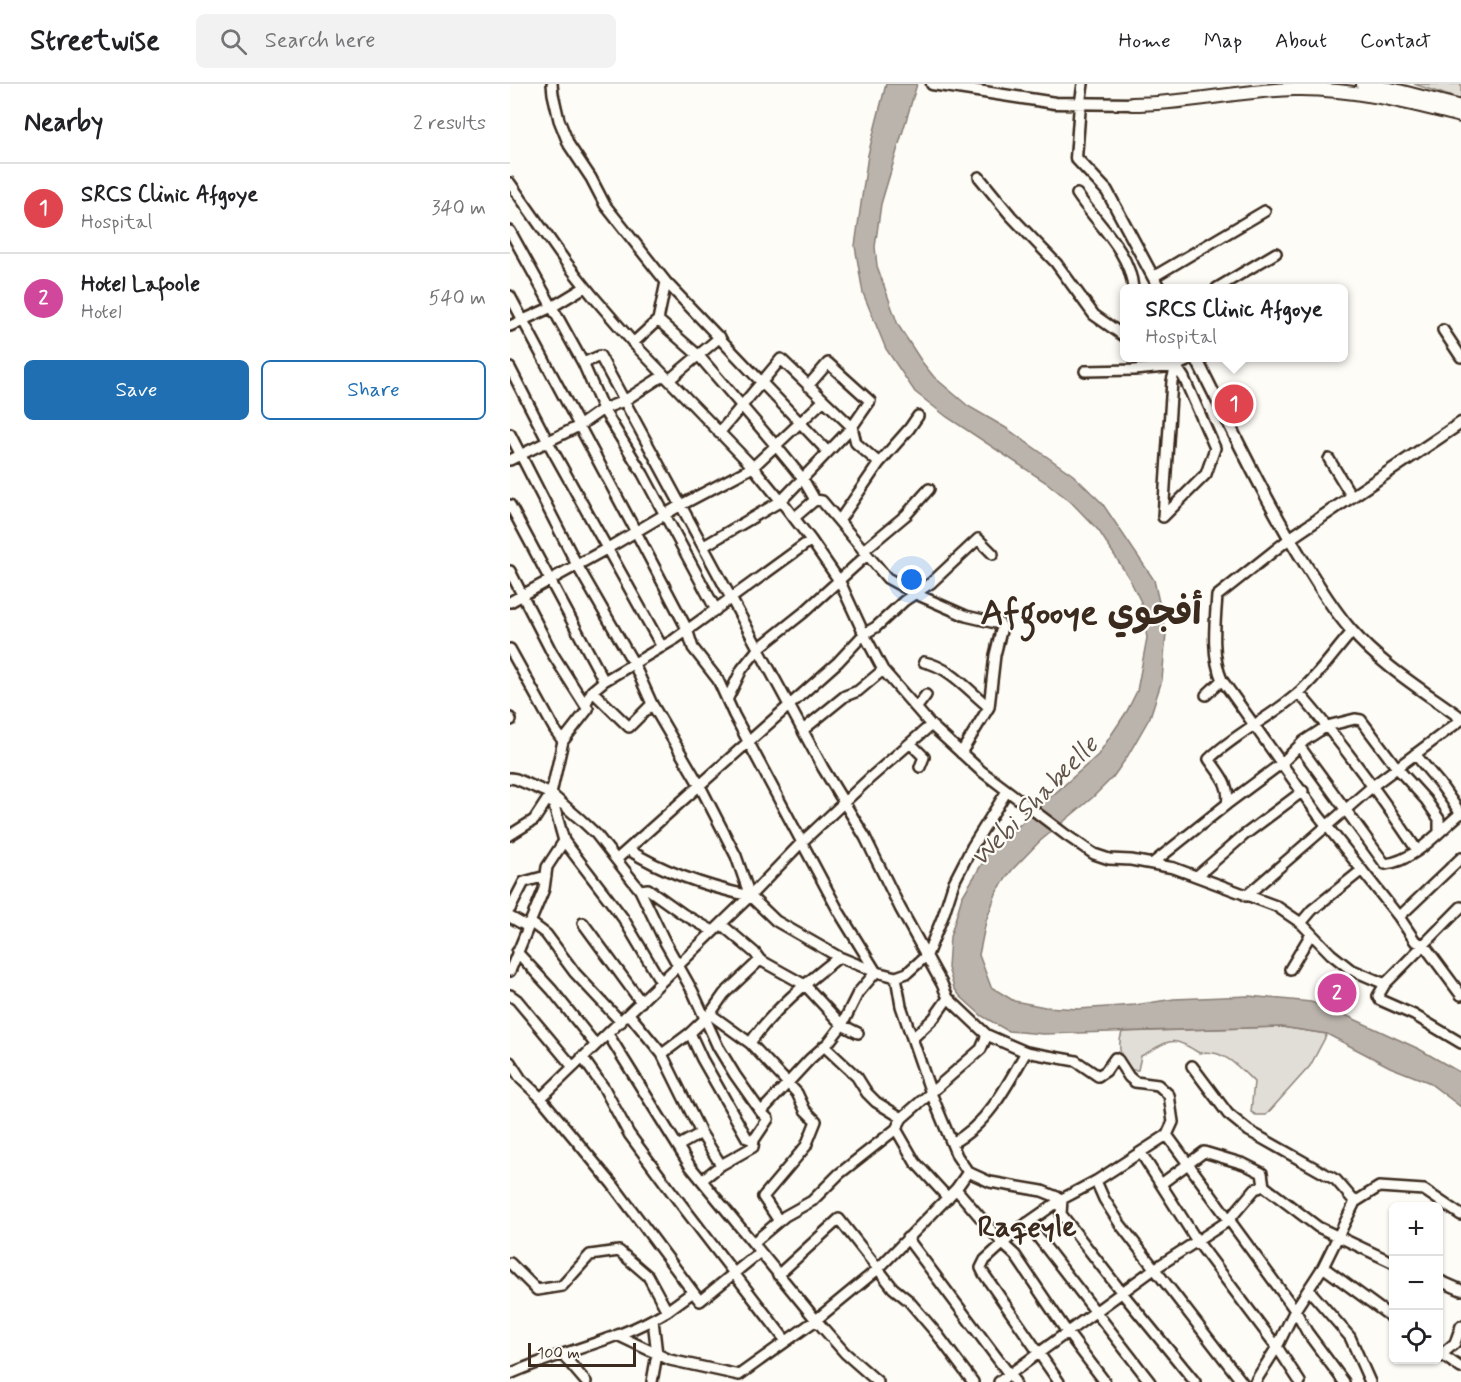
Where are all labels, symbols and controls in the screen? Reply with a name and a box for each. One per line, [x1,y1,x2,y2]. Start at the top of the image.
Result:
search box [196,14,616,68]
text: Streetwise [30,23,160,60]
icon: search [217,25,250,58]
text: Search here [265,27,375,55]
text: Home [1119,27,1171,55]
text: Map [1204,27,1242,55]
text: About [1275,27,1327,55]
text: Contact [1360,27,1431,55]
text: Nearby [24,106,103,140]
text: 2 results [413,110,486,137]
text: SRCS Clinic Afgoye [81,181,258,209]
text: 1 [39,195,48,222]
text: 340 m [431,195,486,222]
text: Hospital [81,209,152,236]
text: Hotel Lafoole [81,271,200,299]
popup [1120,284,1348,362]
text: 2 [39,285,48,312]
text: 540 m [429,285,486,312]
text: SRCS Clinic Afgoye [1145,296,1323,324]
text: Hotel [81,299,122,326]
text: Hospital [1145,324,1217,351]
button: Save [24,360,249,420]
button: Share [261,360,486,420]
pin: 1 [1214,382,1254,426]
your location [897,565,926,594]
district label: Afgooye أفجوي [980,589,1202,642]
water label: Webi Shabeelle [964,728,1107,875]
pin: 2 [1318,970,1356,1016]
map controls [1389,1202,1443,1364]
button: + [1389,1202,1443,1256]
district label: Raqeyle [977,1208,1077,1247]
button: − [1389,1256,1443,1310]
button: locate [1389,1310,1443,1364]
scale bar [528,1340,636,1368]
text: 100 m [537,1343,580,1364]

